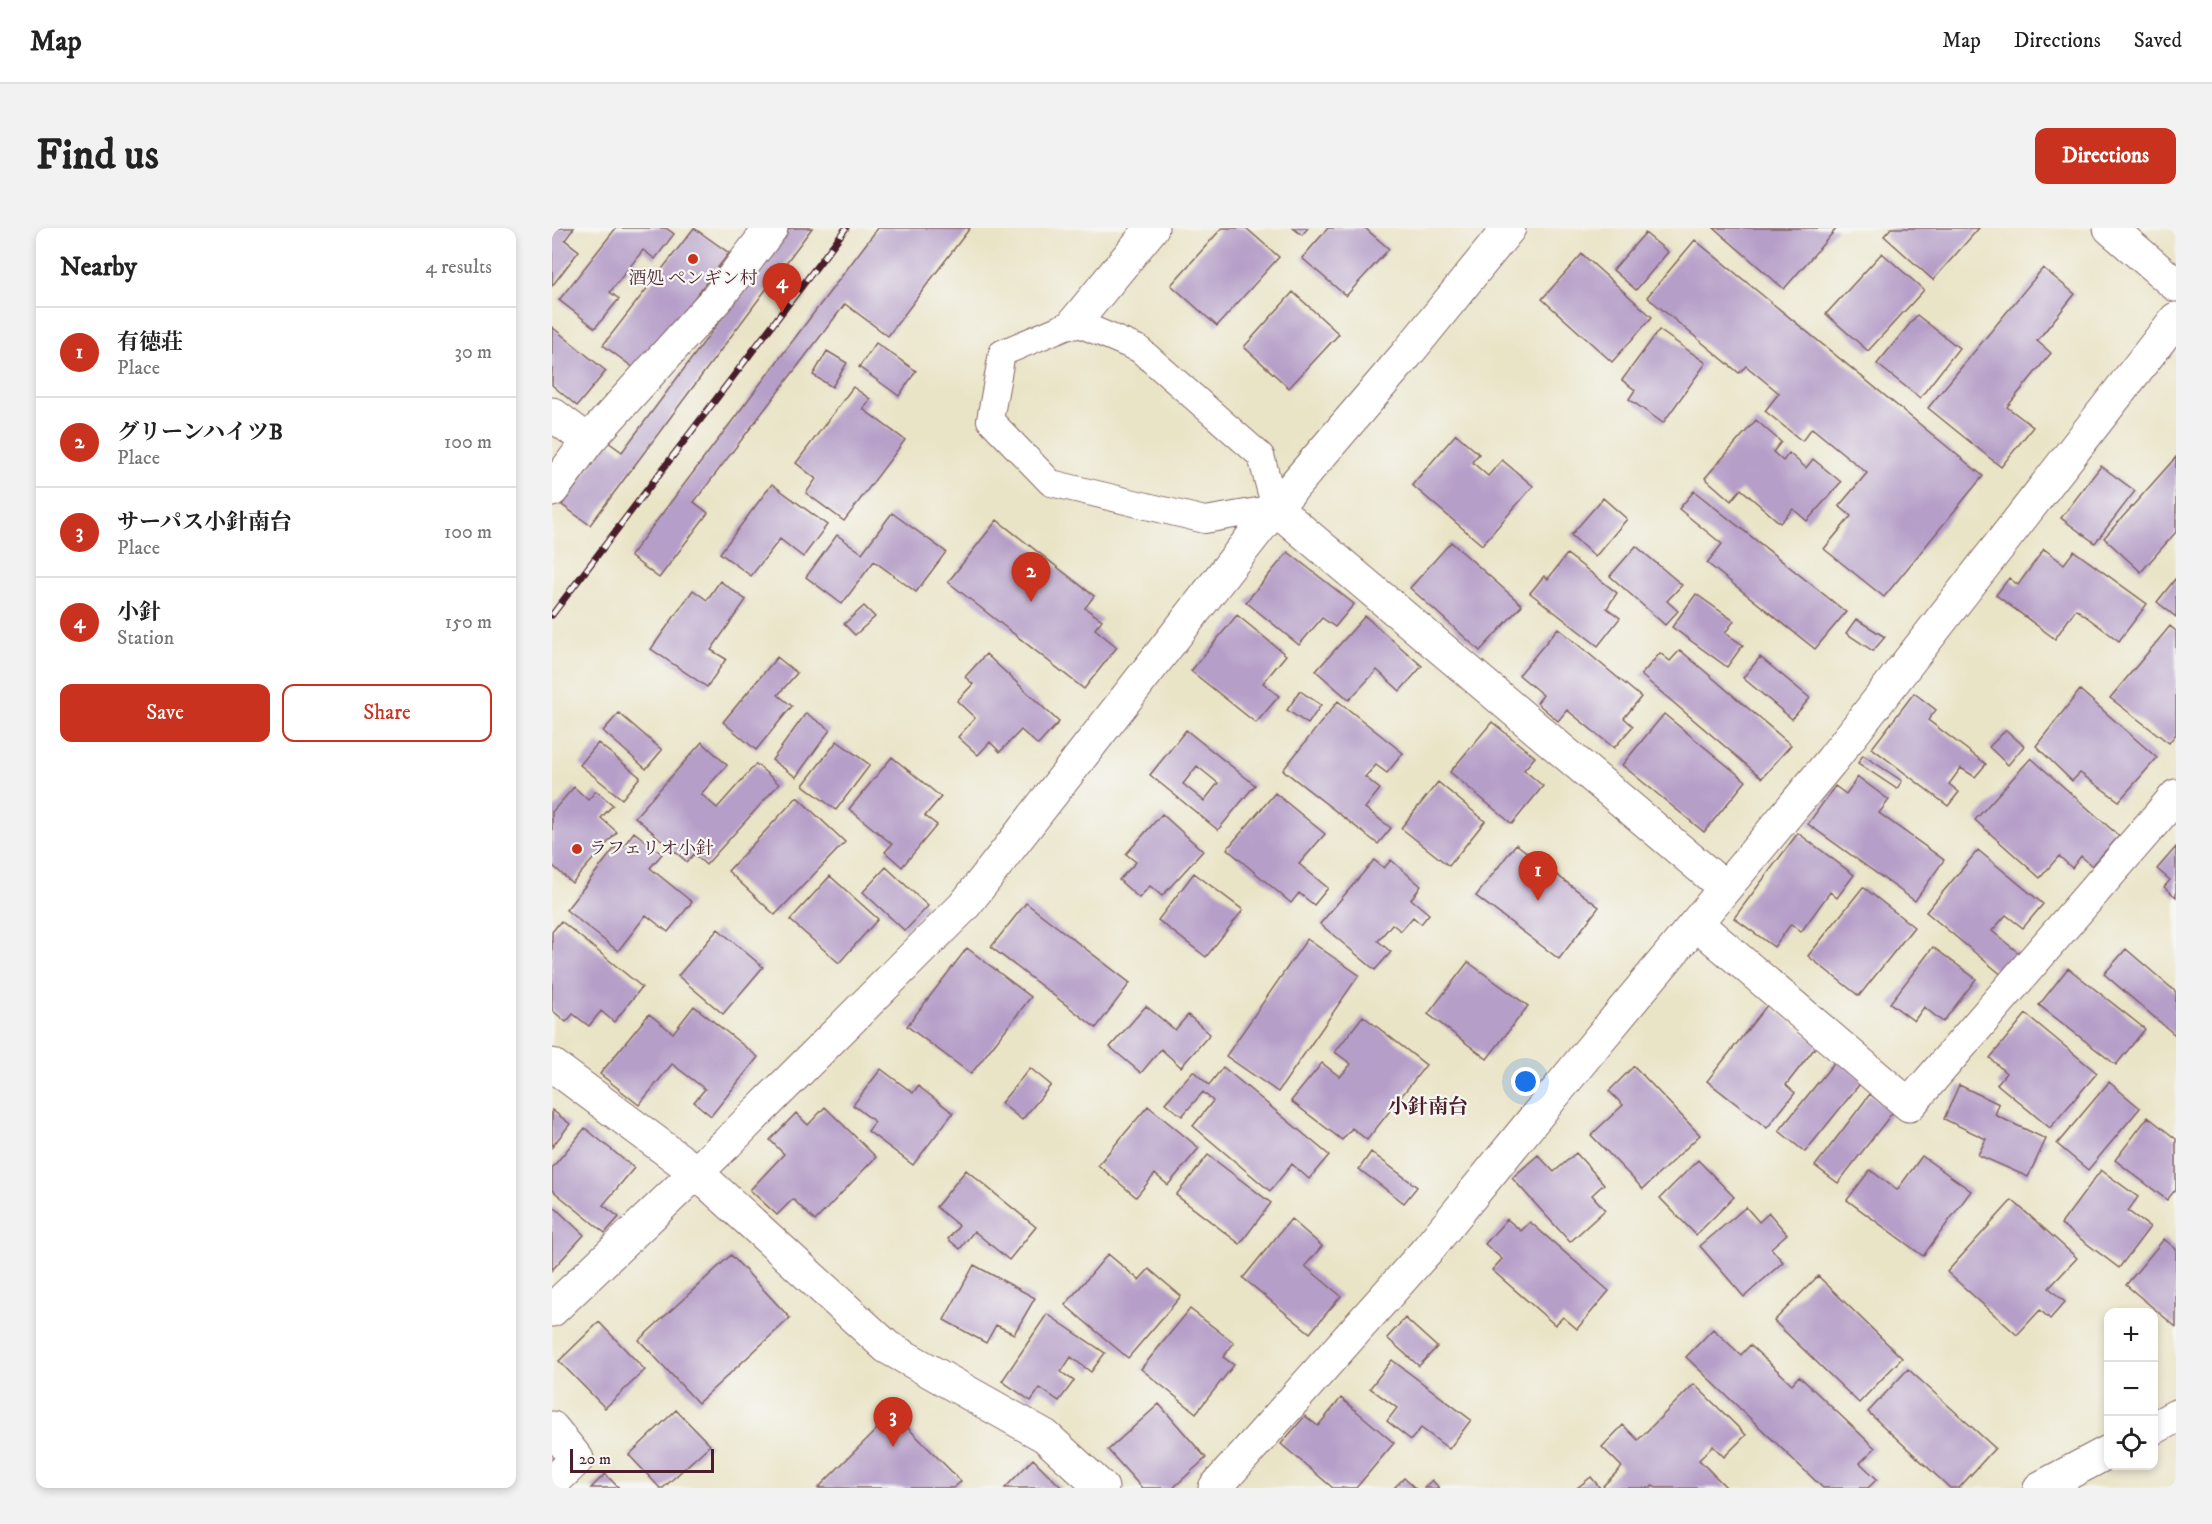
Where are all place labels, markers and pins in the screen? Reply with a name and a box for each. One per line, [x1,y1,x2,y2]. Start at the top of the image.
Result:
marker: 酒処 ペンギン村 [686,252,700,266]
pin: 4 [762,264,802,313]
place label: 酒処 ペンギン村 [628,268,758,290]
pin: 2 [1012,552,1050,602]
place label: ラフェリオ小針 [589,838,714,860]
marker: ラフェリオ小針 [570,842,584,856]
pin: 1 [1518,852,1558,901]
pin: 3 [874,1398,912,1447]

